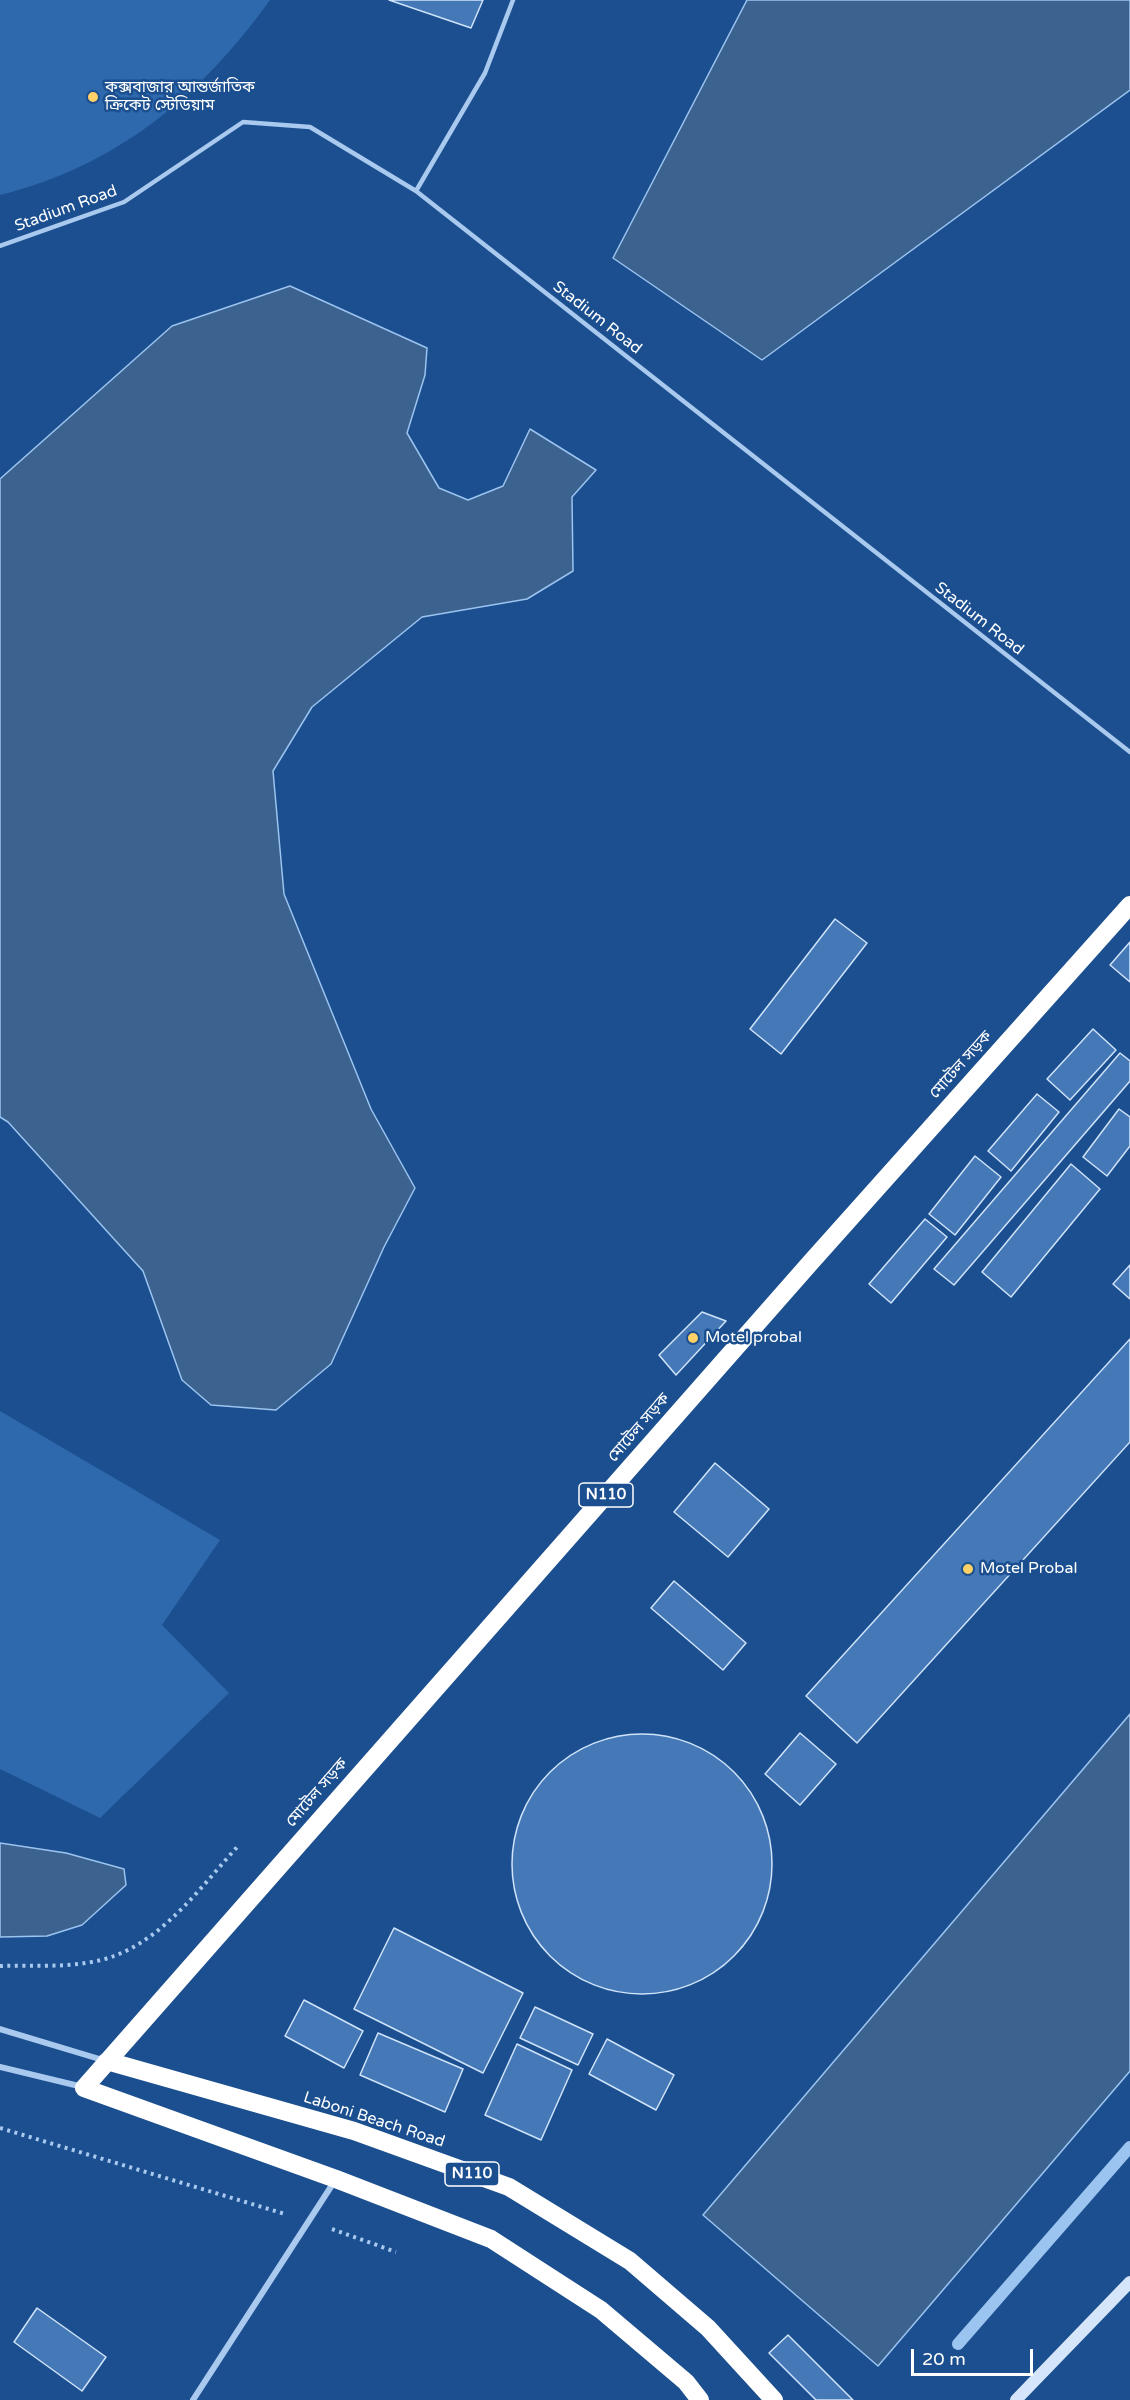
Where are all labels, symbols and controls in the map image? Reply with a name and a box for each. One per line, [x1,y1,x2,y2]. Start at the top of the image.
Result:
place label: কক্সবাজার আন্তর্জাতিক ক্রিকেট স্টেডিয়াম [105,78,255,116]
marker: কক্সবাজার আন্তর্জাতিক ক্রিকেট স্টেডিয়াম [86,90,100,104]
street label: Stadium Road [12,182,120,236]
street label: Stadium Road [549,277,645,359]
street label: Stadium Road [931,578,1027,660]
street label: মোটেল সড়ক [926,1027,996,1103]
place label: Motel probal [705,1328,802,1348]
marker: Motel probal [686,1331,700,1345]
street label: মোটেল সড়ক [604,1390,674,1466]
road number: N110 [579,1483,633,1507]
place label: Motel Probal [980,1559,1077,1579]
marker: Motel Probal [961,1562,975,1576]
street label: মোটেল সড়ক [282,1755,352,1831]
street label: Laboni Beach Road [301,2088,447,2152]
road number: N110 [445,2162,499,2186]
scale bar [914,2337,1036,2375]
text: 20 m [922,2348,966,2370]

